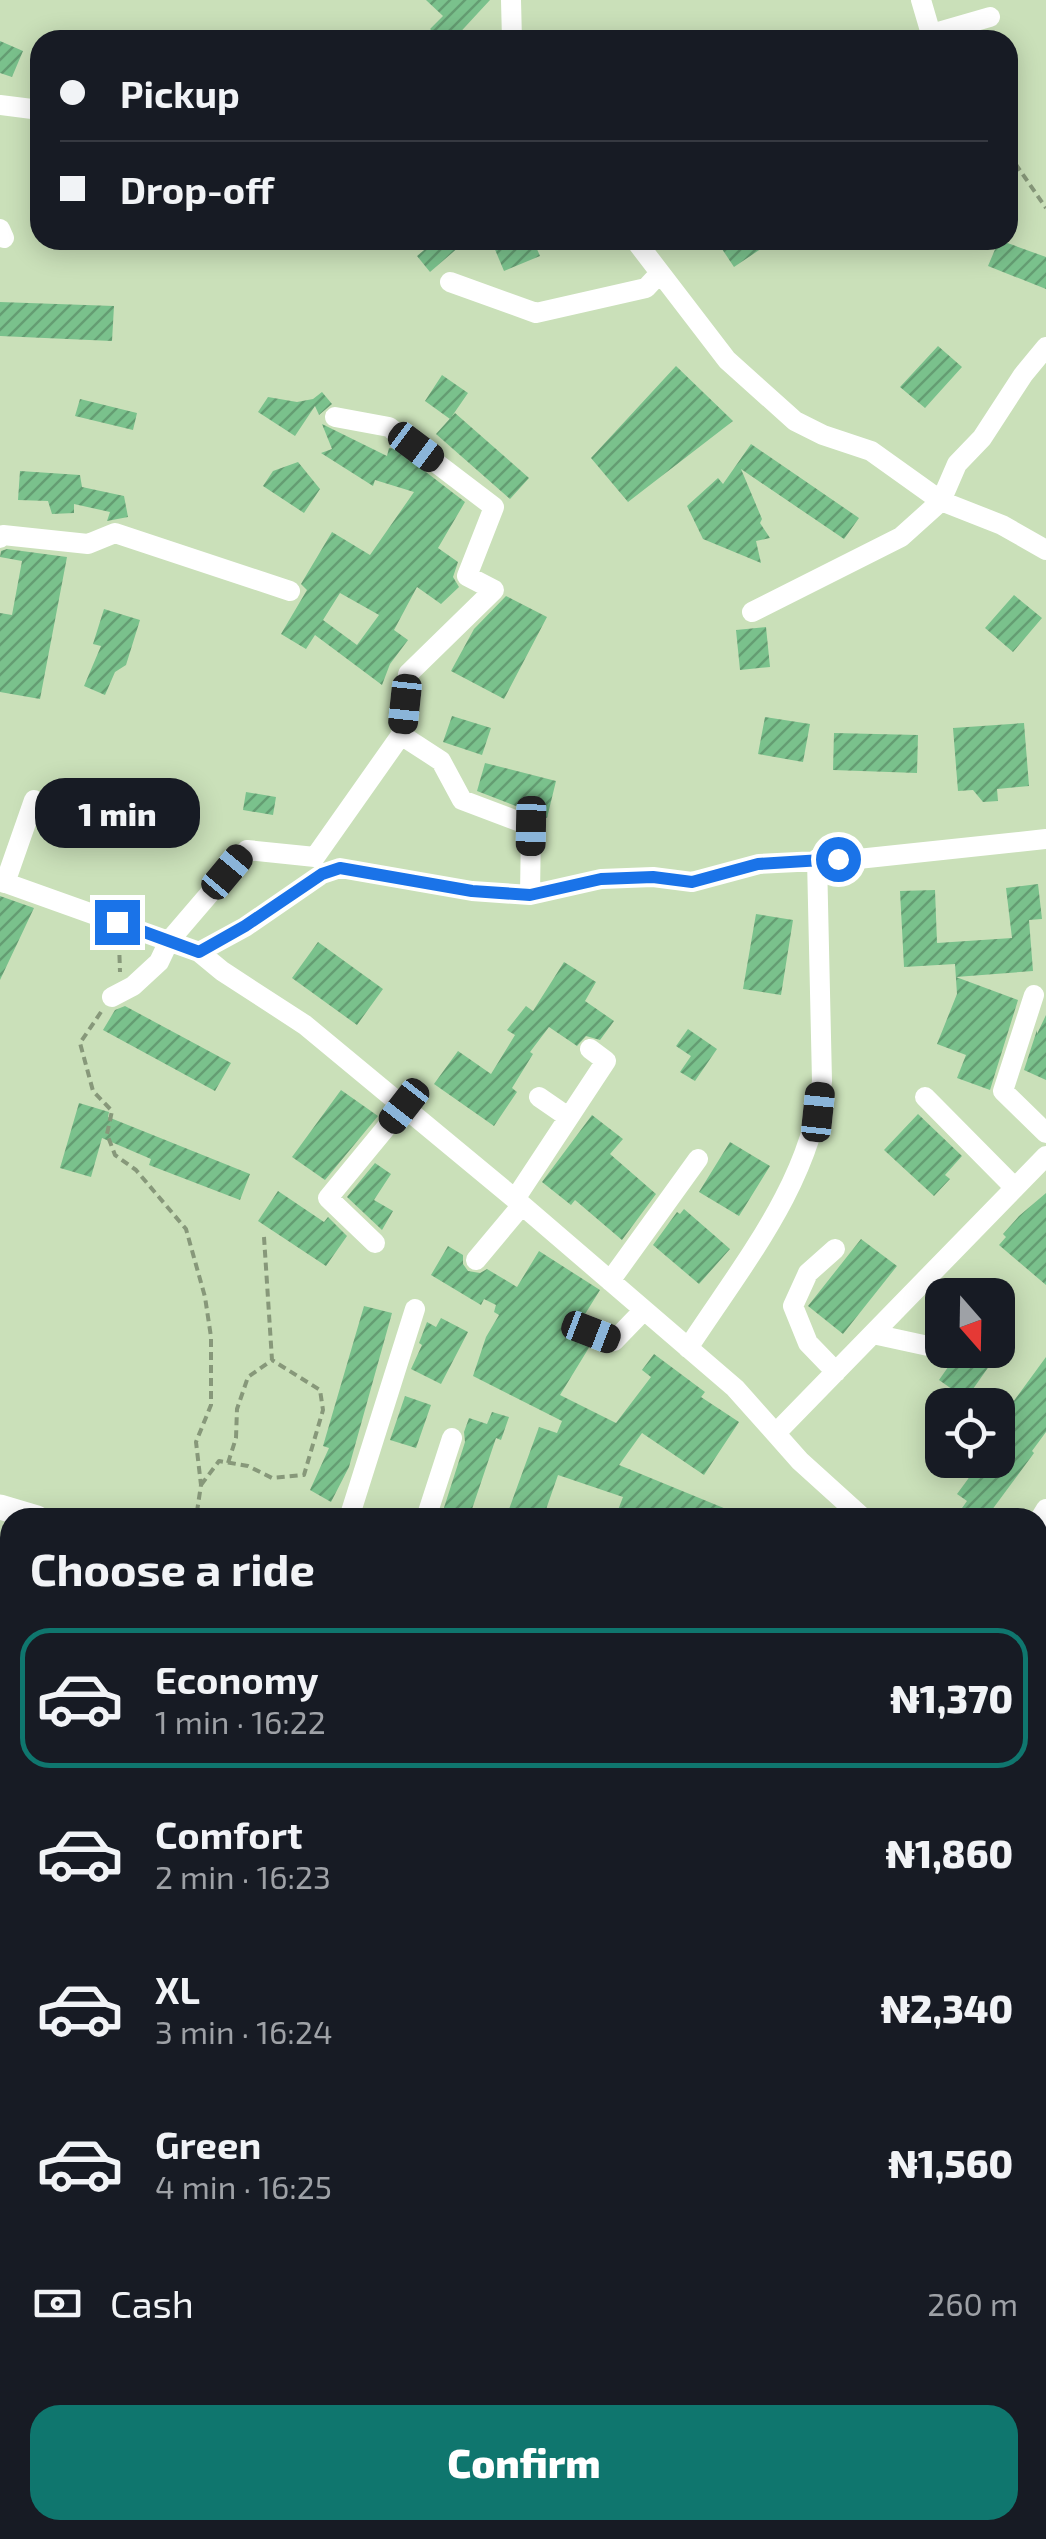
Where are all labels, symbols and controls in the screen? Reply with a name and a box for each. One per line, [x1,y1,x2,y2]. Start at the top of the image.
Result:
text: Pickup [120,70,240,116]
text: Drop-off [120,166,274,212]
car [383,417,449,477]
car [387,673,423,735]
callout: 1 min [34,777,200,847]
text: 1 min [78,794,157,832]
car [515,796,547,856]
route start [816,837,861,882]
car [196,839,258,905]
route end [95,900,140,945]
car [374,1073,434,1139]
car [800,1081,836,1143]
north arrow [925,1278,1015,1368]
map controls [925,1278,1015,1478]
car [558,1307,624,1357]
button: locate [925,1388,1015,1478]
text: Choose a ride [30,1541,315,1595]
icon: car [35,1653,125,1743]
text: Economy [155,1656,319,1702]
text: ₦1,370 [890,1675,1013,1721]
text: 1 min · 16:22 [155,1702,326,1740]
icon: car [35,1808,125,1898]
text: Comfort [155,1811,303,1857]
text: ₦1,860 [886,1830,1013,1876]
text: 2 min · 16:23 [155,1857,331,1895]
icon: car [35,1963,125,2053]
text: XL [155,1966,200,2012]
text: ₦2,340 [881,1985,1013,2031]
text: 3 min · 16:24 [155,2012,333,2050]
icon: car [35,2118,125,2208]
text: Green [155,2121,261,2167]
text: ₦1,560 [888,2140,1013,2186]
text: 4 min · 16:25 [155,2167,332,2205]
icon: cash [30,2276,85,2331]
text: Cash [110,2280,194,2326]
text: 260 m [927,2284,1018,2322]
button: Confirm [30,2405,1018,2520]

